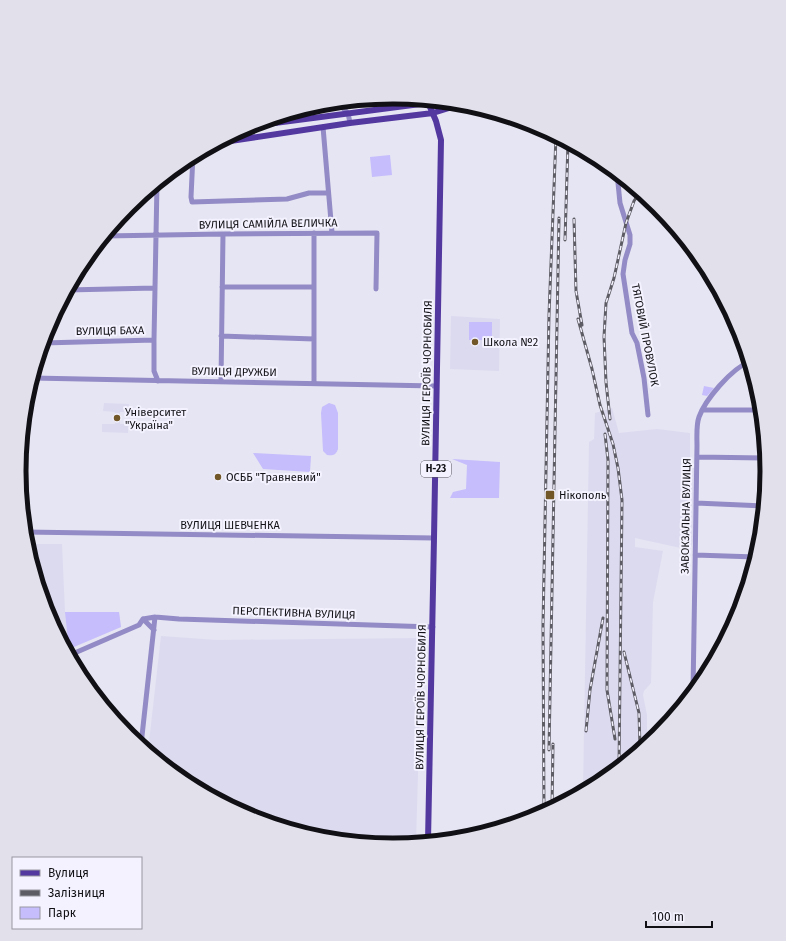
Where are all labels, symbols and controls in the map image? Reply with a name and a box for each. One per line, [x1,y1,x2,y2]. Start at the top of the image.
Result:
street label: ВУЛИЦЯ САМІЙЛА ВЕЛИЧКА [198,216,338,232]
street label: ТЯГОВИЙ ПРОВУЛОК [629,283,661,388]
street label: ВУЛИЦЯ ГЕРОЇВ ЧОРНОБИЛЯ [418,300,435,446]
street label: ВУЛИЦЯ БАХА [76,324,145,338]
place label: Школа №2 [483,336,538,349]
marker: Школа №2 [470,337,480,347]
street label: ВУЛИЦЯ ДРУЖБИ [191,365,277,379]
place label: Університет "Україна" [125,406,186,432]
marker: Університет "Україна" [112,413,122,423]
street label: ЗАВОКЗАЛЬНА ВУЛИЦЯ [678,458,694,574]
road number: Н-23 [421,461,451,477]
place label: ОСББ "Травневий" [226,471,321,484]
marker: ОСББ "Травневий" [213,472,223,482]
marker: Нікополь [544,489,556,501]
place label: Нікополь [559,489,607,502]
street label: ВУЛИЦЯ ШЕВЧЕНКА [180,519,280,532]
street label: ПЕРСПЕКТИВНА ВУЛИЦЯ [232,604,356,622]
street label: ВУЛИЦЯ ГЕРОЇВ ЧОРНОБИЛЯ [412,624,429,770]
legend [12,857,142,929]
text: Вулиця [48,866,89,880]
text: Залізниця [48,886,105,900]
scale bar [646,903,712,929]
text: Парк [48,906,77,920]
text: 100 m [652,910,684,924]

